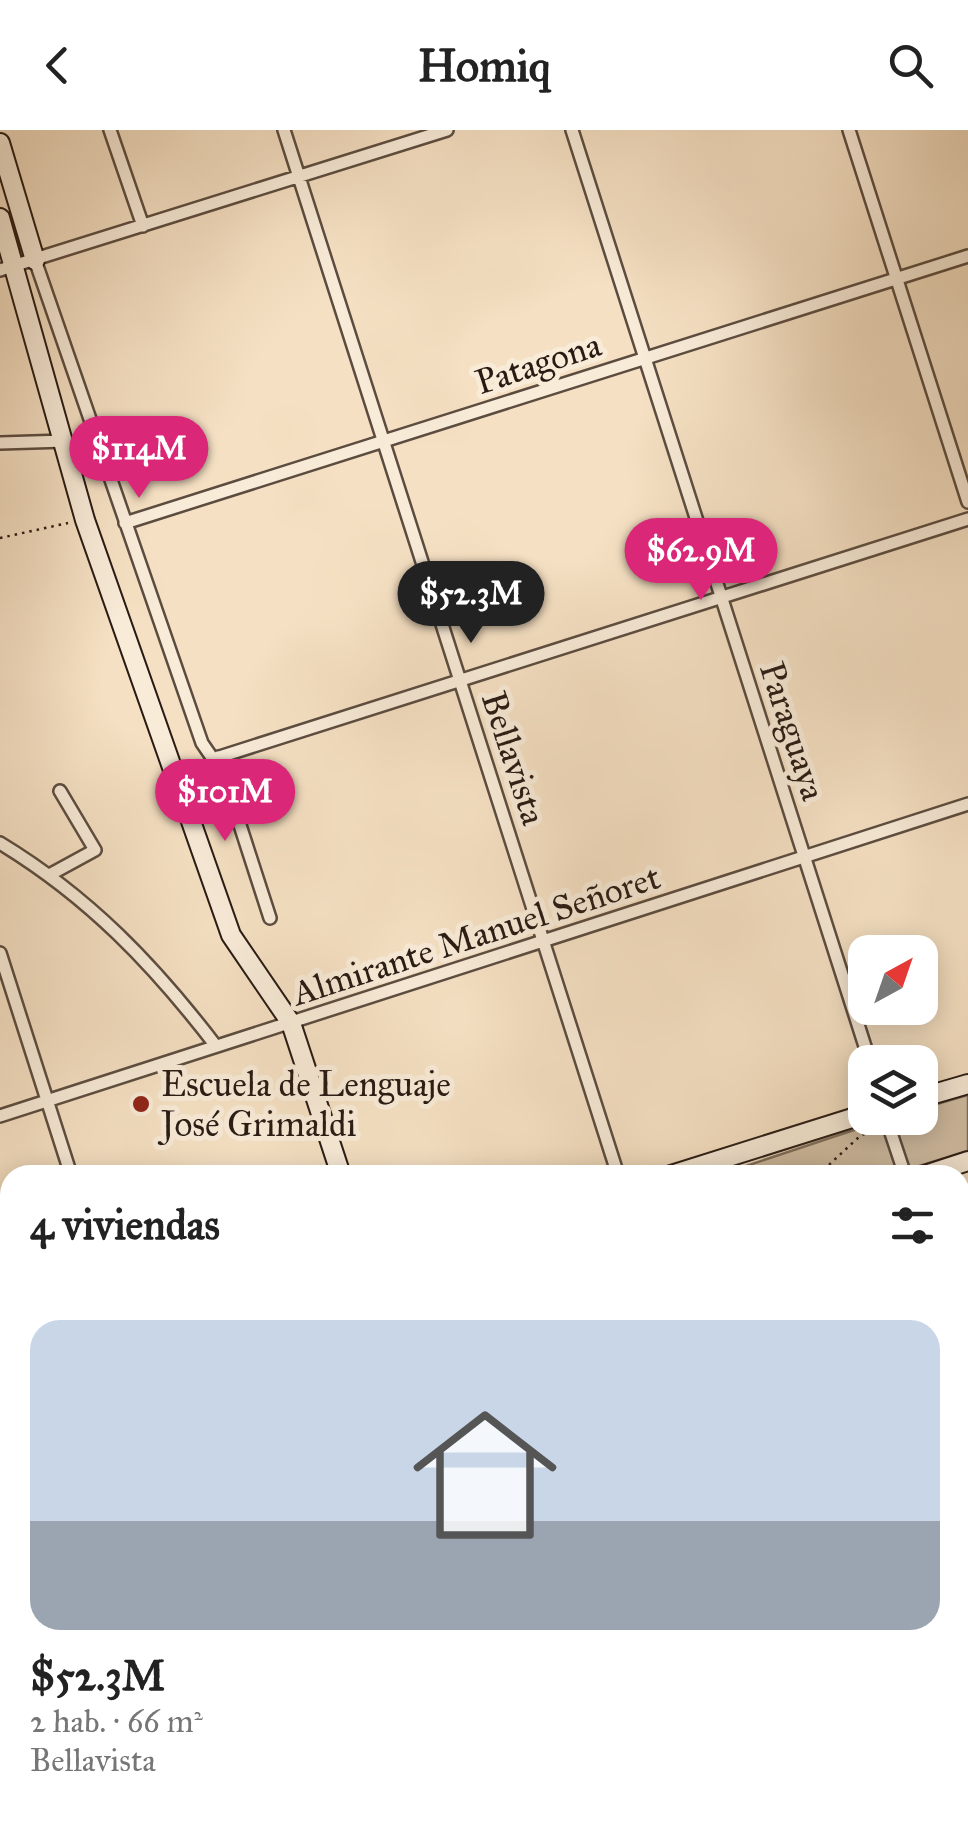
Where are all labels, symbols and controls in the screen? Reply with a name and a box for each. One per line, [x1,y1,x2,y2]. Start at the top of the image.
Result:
icon: back [30,38,85,93]
text: Homiq [418,38,550,93]
icon: search [883,38,938,93]
street label: Patagona [470,323,606,404]
pin: $114M [69,416,209,501]
text: $114M [91,429,187,468]
pin: $62.9M [620,518,782,603]
text: $62.9M [647,531,755,570]
pin: $52.3M [390,561,552,646]
text: $52.3M [420,574,522,613]
street label: Paraguaya [750,657,835,806]
street label: Bellavista [472,686,555,830]
pin: $101M [155,759,295,844]
text: $101M [177,772,273,811]
street label: Almirante Manuel Señoret [285,856,666,1016]
north arrow [848,935,938,1025]
map controls [848,935,938,1135]
button: layers [848,1045,938,1135]
place label: Escuela de Lenguaje José Grimaldi [157,1063,451,1146]
marker: Escuela de Lenguaje José Grimaldi [130,1093,152,1115]
icon: filters [885,1198,940,1253]
text: 4 viviendas [30,1199,220,1251]
icon: home [395,1385,575,1565]
text: $52.3M [30,1650,165,1702]
text: 2 hab. · 66 m² [30,1702,203,1741]
text: Bellavista [30,1741,156,1780]

